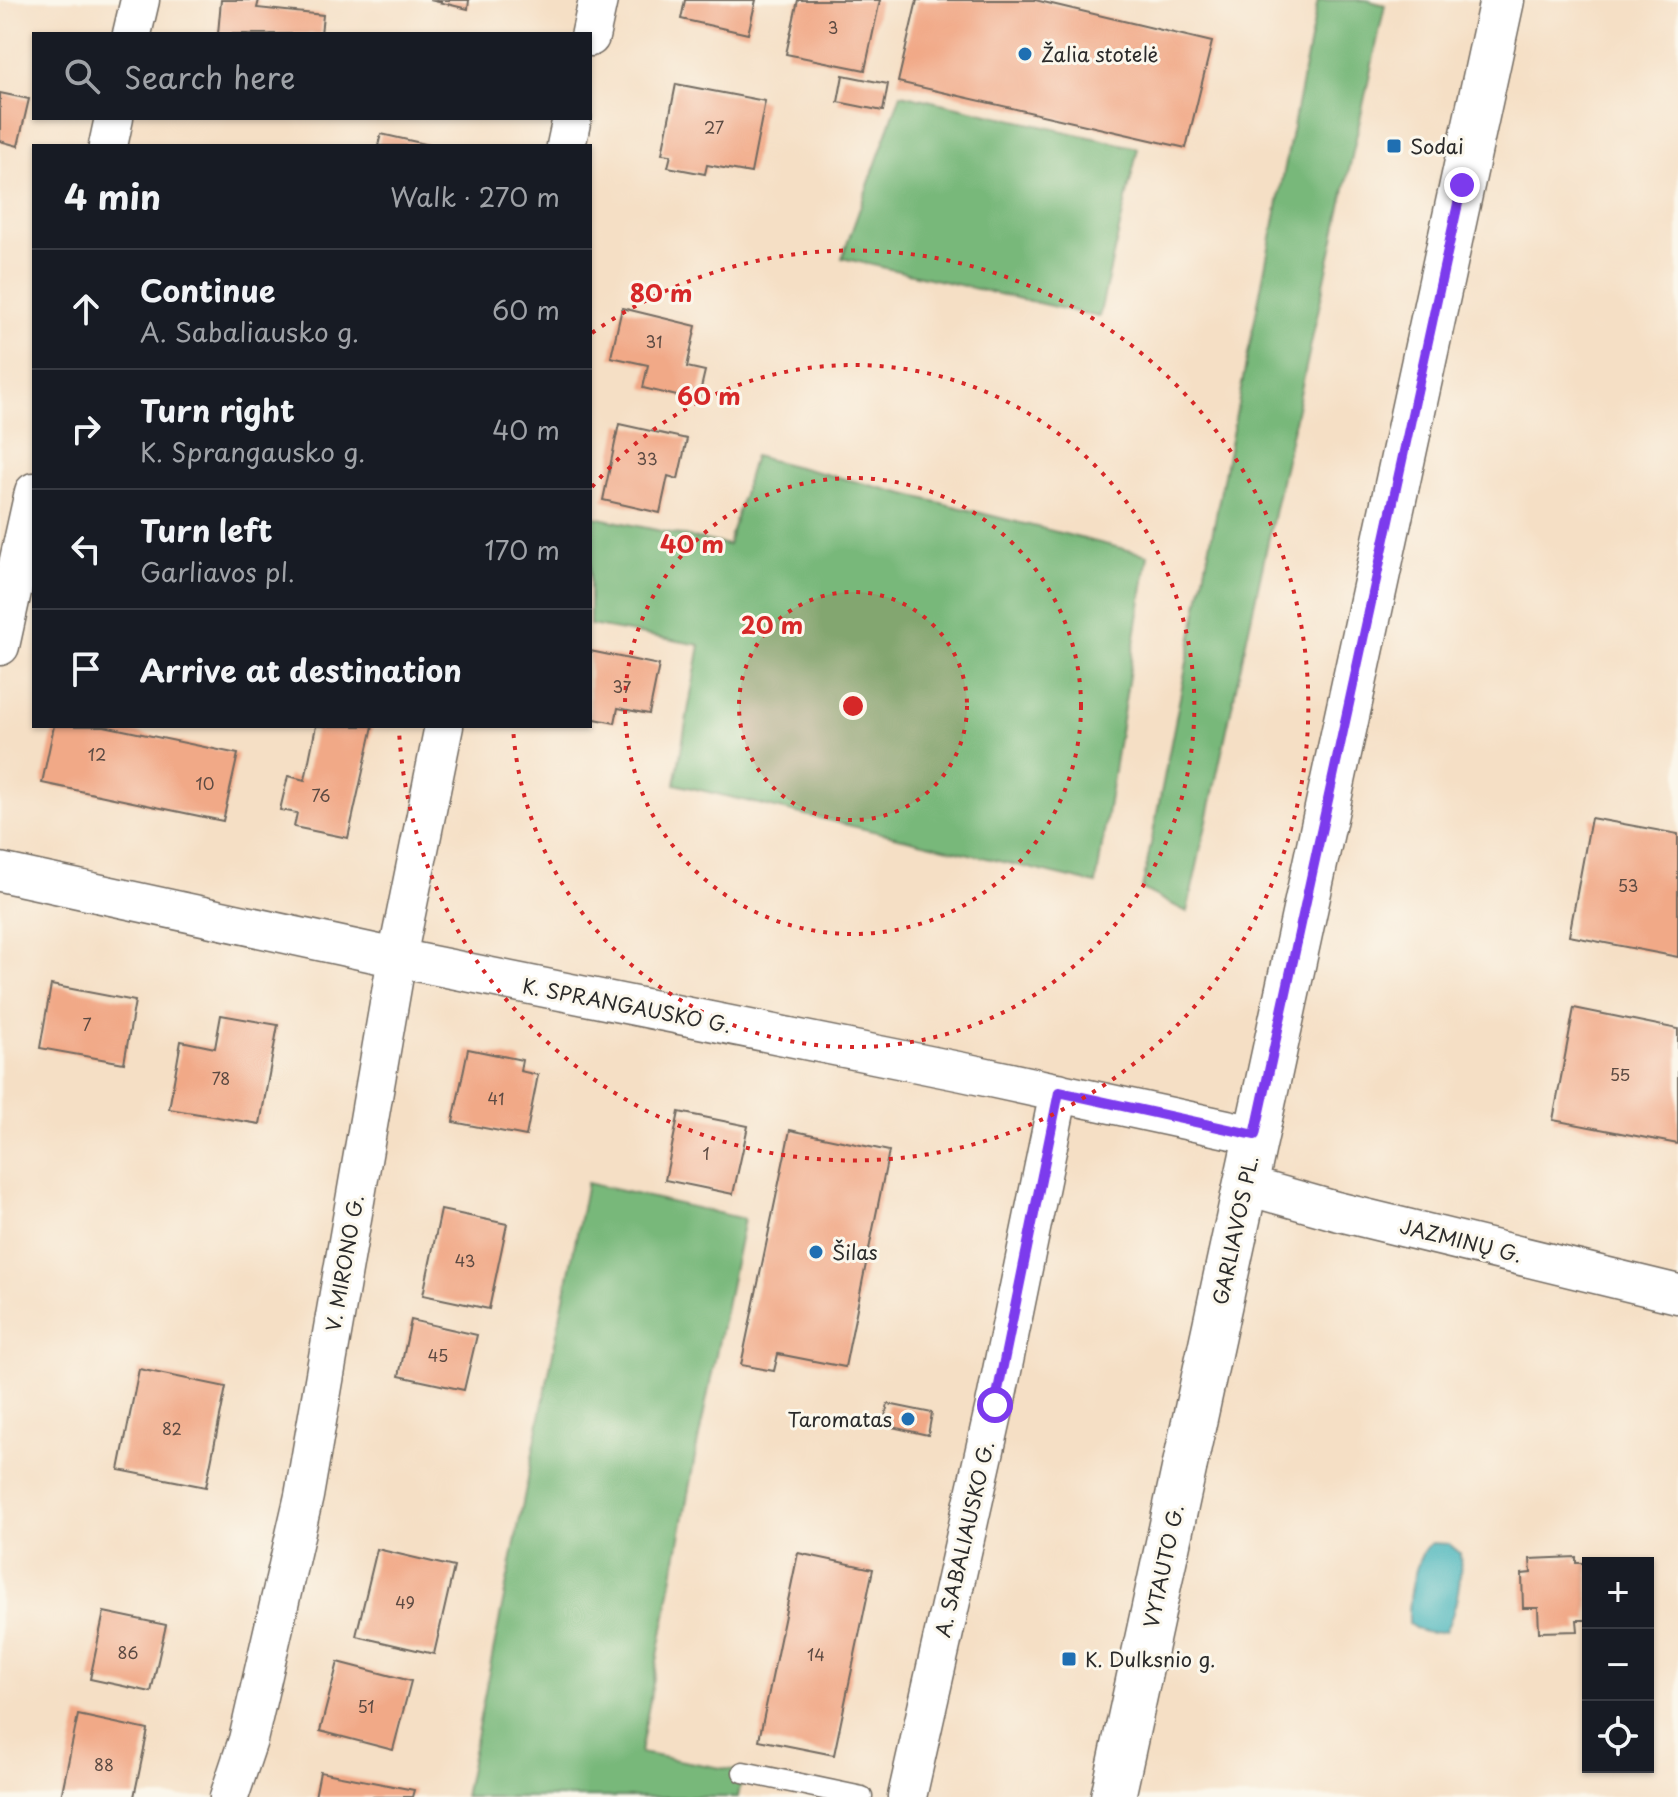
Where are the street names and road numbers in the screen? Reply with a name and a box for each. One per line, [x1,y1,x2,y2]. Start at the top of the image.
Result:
street label: K. SPRANGAUSKO G. [520,970,734,1040]
street label: GARLIAVOS PL. [1205,1152,1265,1308]
street label: V. MIRONO G. [317,1192,371,1334]
street label: JAZMINŲ G. [1397,1210,1525,1270]
street label: A. SABALIAUSKO G. [927,1438,1001,1640]
street label: VYTAUTO G. [1135,1502,1191,1630]

